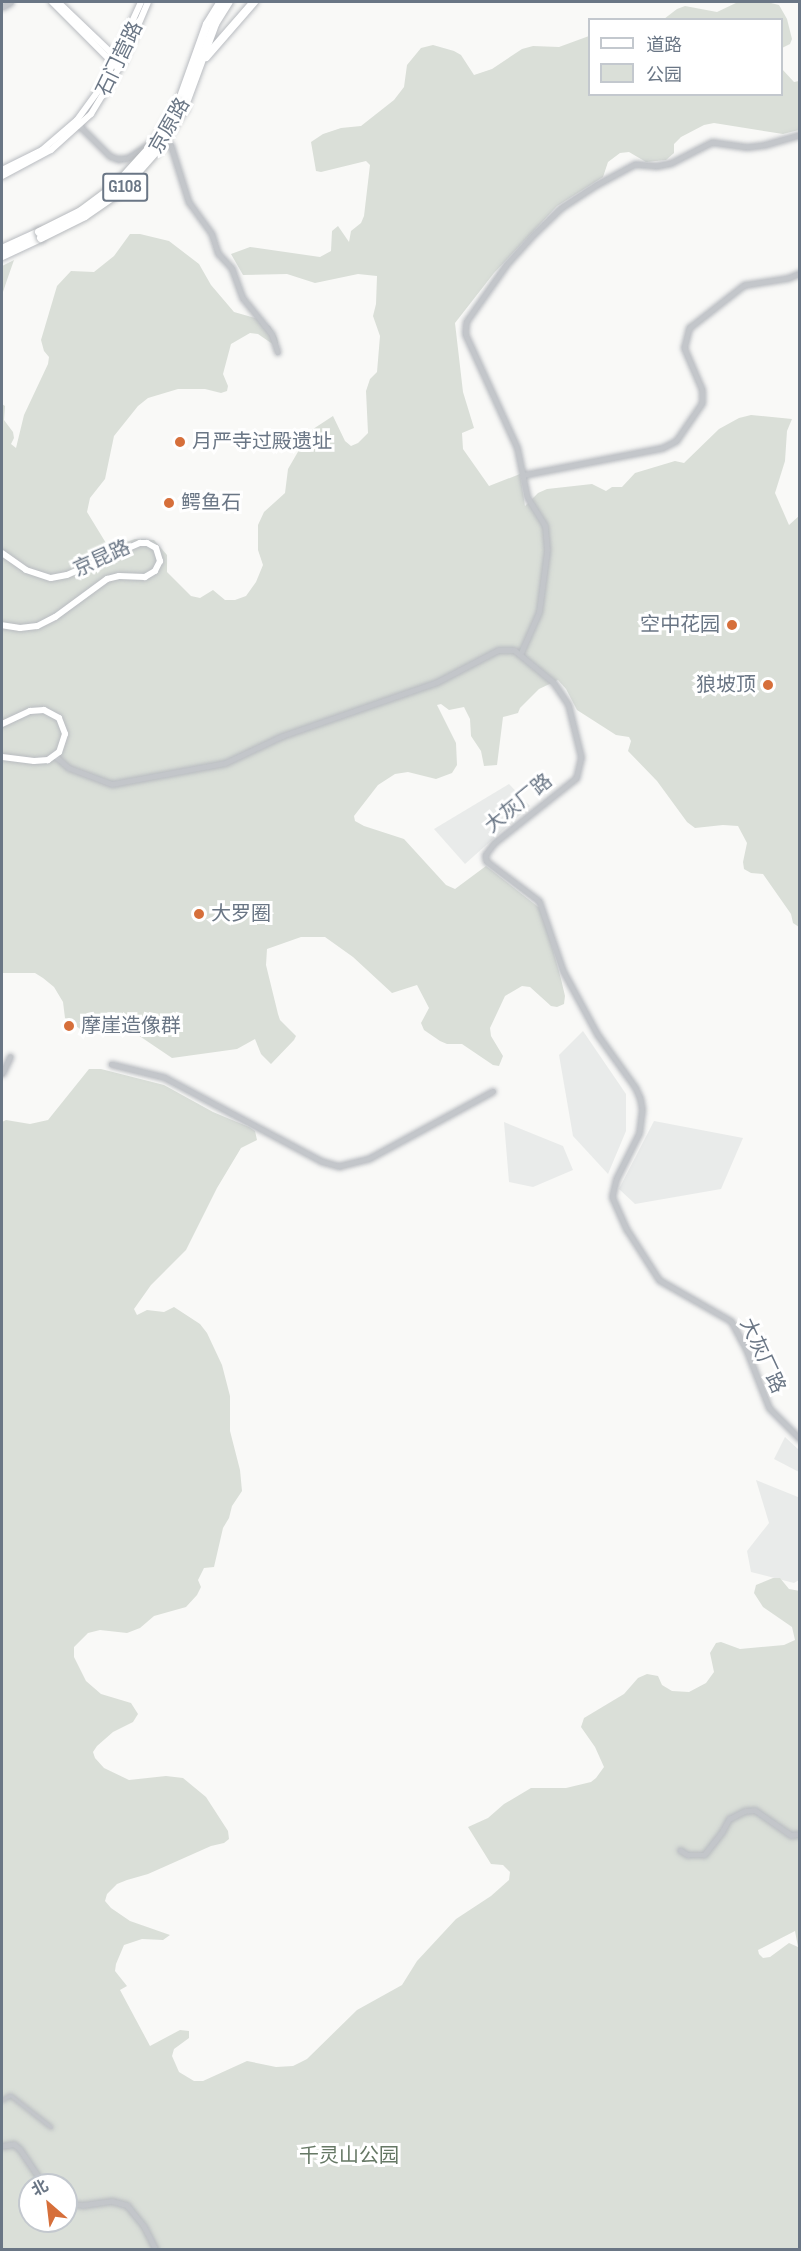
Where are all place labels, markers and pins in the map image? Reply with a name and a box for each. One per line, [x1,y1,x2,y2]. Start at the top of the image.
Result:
place label: 月严寺过殿遗址 [192,430,332,454]
marker: 月严寺过殿遗址 [173,435,187,449]
place label: 鳄鱼石 [181,491,241,515]
marker: 鳄鱼石 [162,496,176,510]
place label: 空中花园 [640,613,720,637]
marker: 空中花园 [725,618,739,632]
place label: 狼坡顶 [696,673,756,697]
marker: 狼坡顶 [761,678,775,692]
place label: 大罗圈 [211,902,271,926]
marker: 大罗圈 [192,907,206,921]
place label: 摩崖造像群 [81,1014,181,1038]
marker: 摩崖造像群 [62,1019,76,1033]

